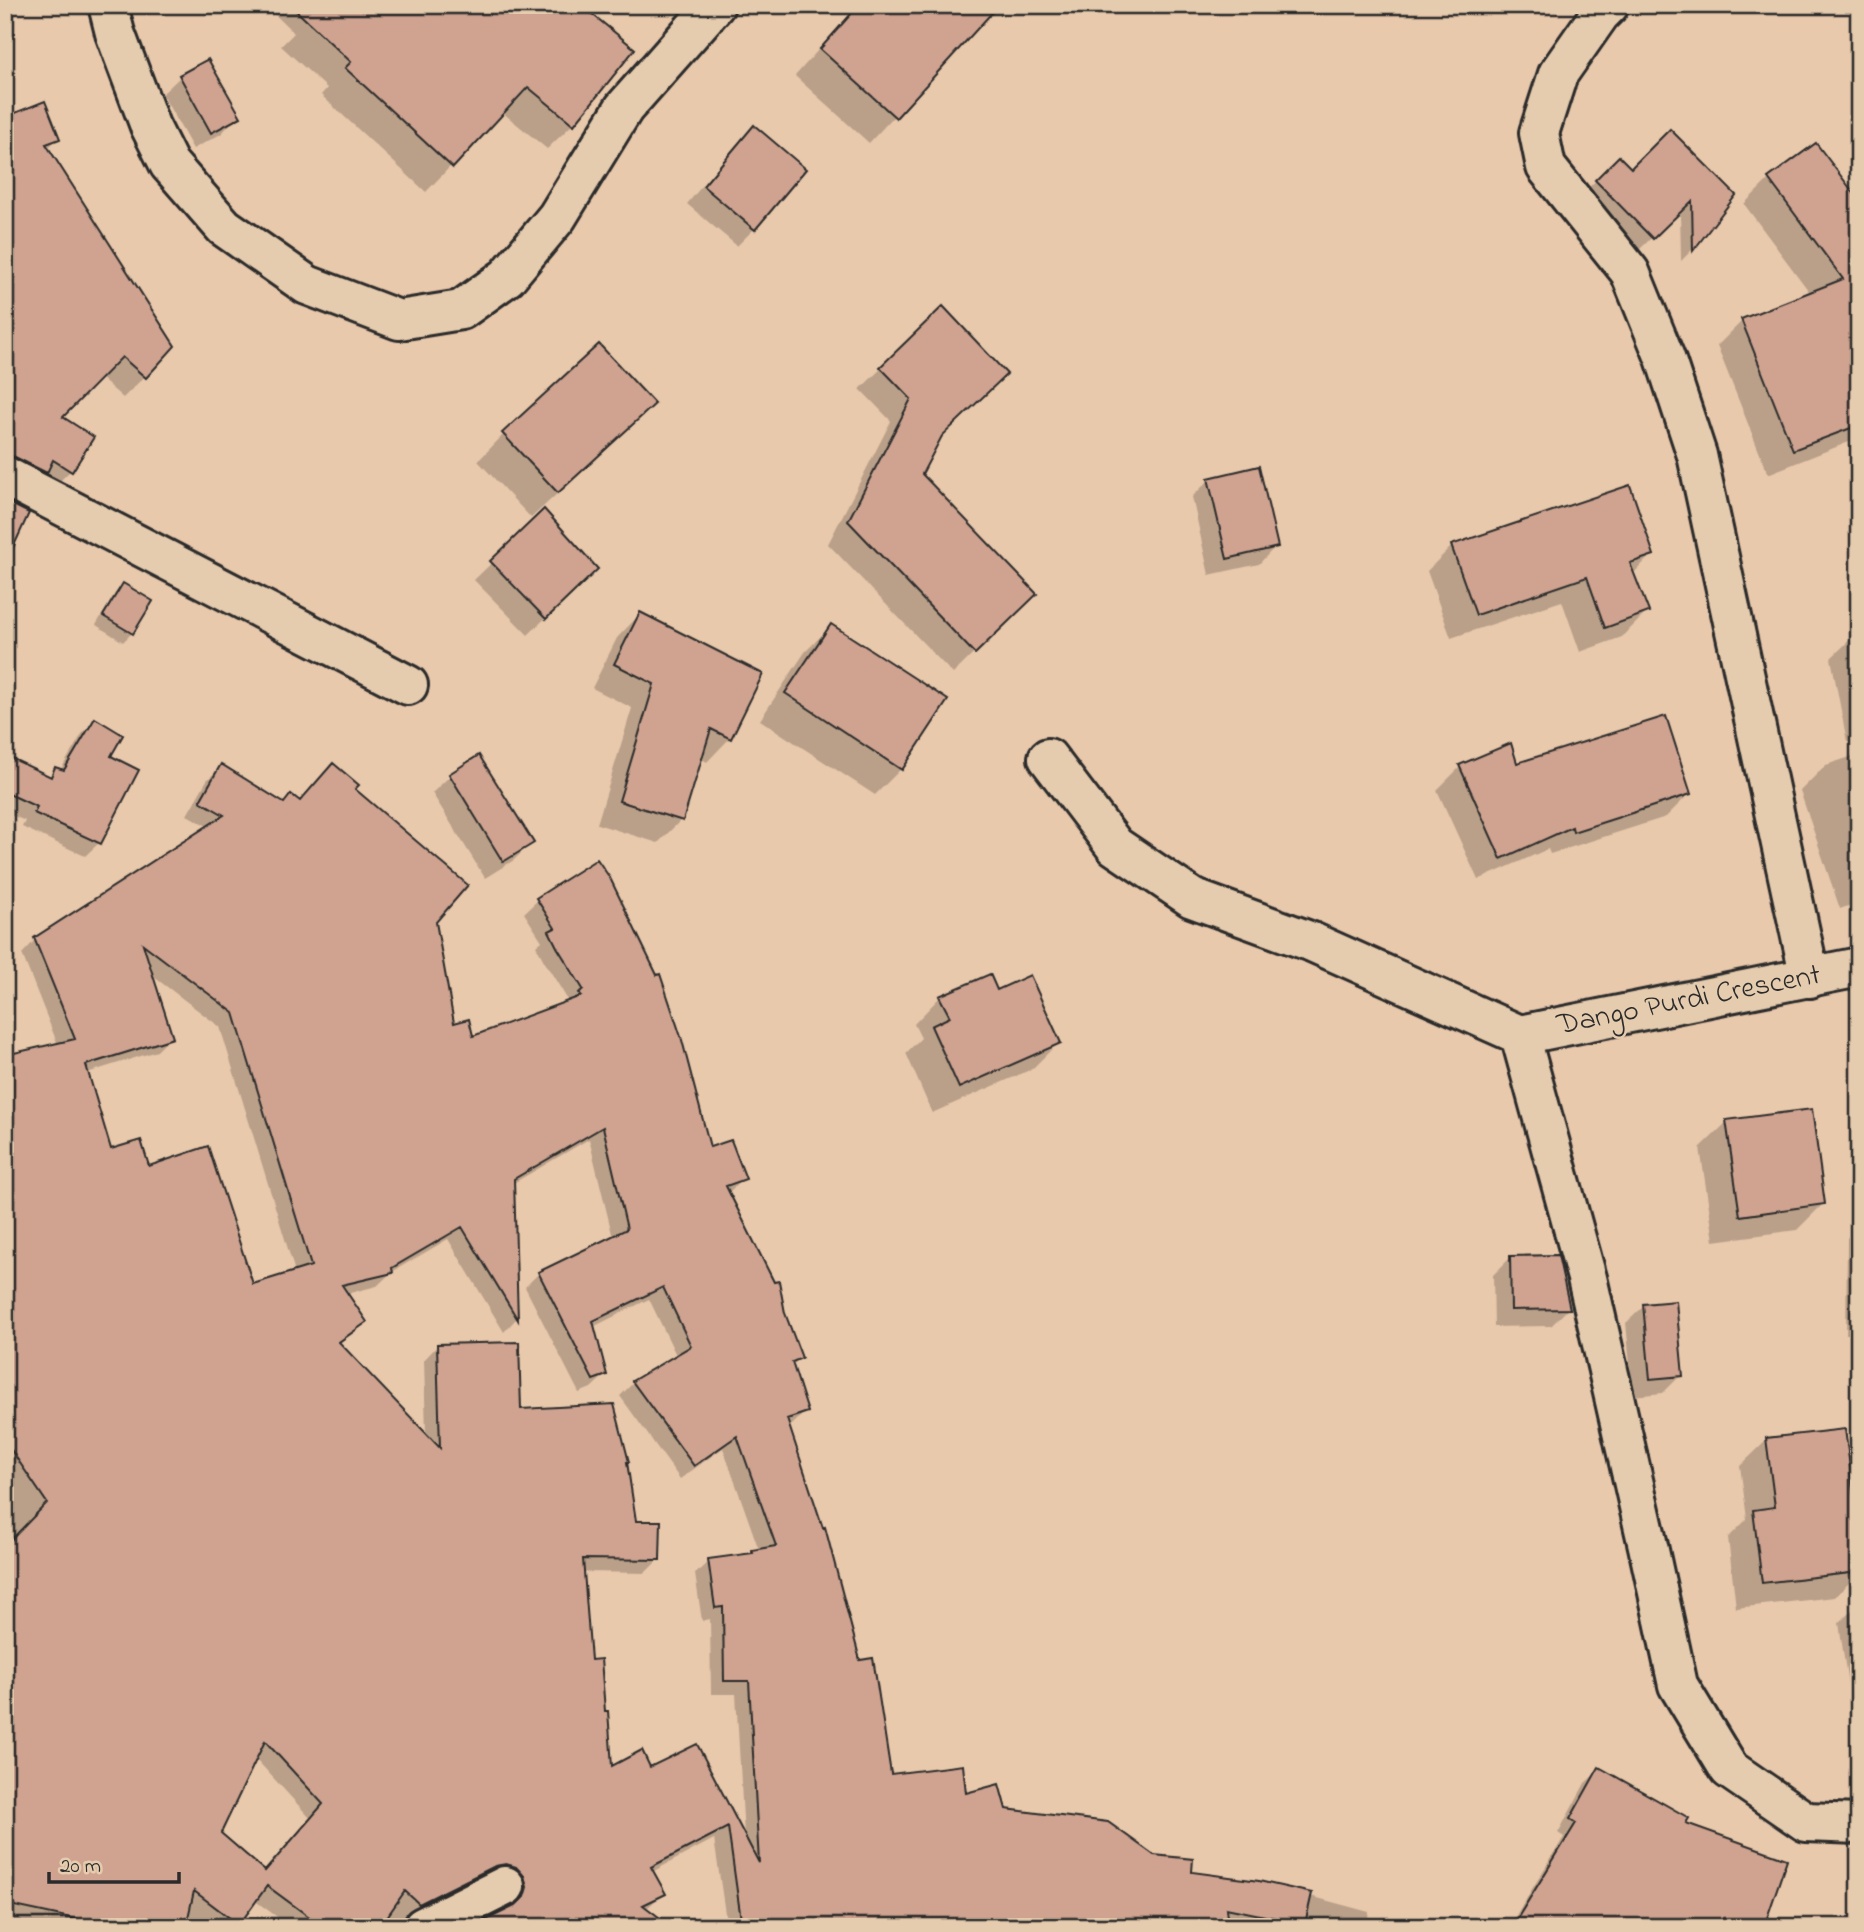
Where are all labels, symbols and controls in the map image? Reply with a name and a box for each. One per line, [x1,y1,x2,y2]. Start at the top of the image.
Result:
street label: Dango Purdi Crescent [1553,954,1824,1048]
scale bar [49,1841,178,1885]
text: 20 m [60,1852,101,1882]

